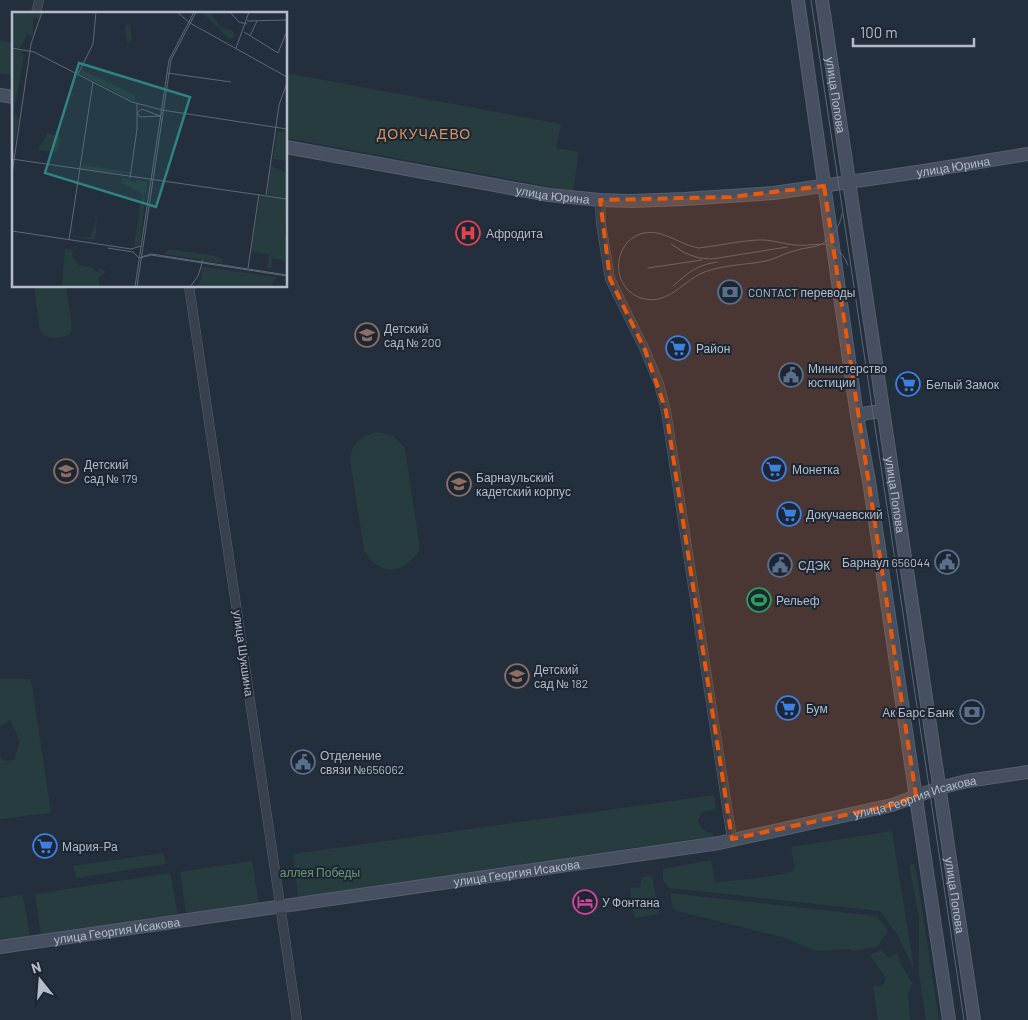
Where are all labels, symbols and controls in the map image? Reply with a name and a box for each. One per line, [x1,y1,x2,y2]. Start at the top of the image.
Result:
inset map [12,12,288,288]
scale bar [853,15,974,47]
text: 100 m [860,23,898,41]
street label: улица Попова [823,56,849,134]
district label: ДОКУЧАЕВО [377,125,471,142]
street label: улица Юрина [915,153,991,180]
street label: улица Юрина [515,182,591,206]
hospital icon: Афродита [455,220,481,246]
place label: Афродита [486,226,543,241]
bank icon: CONTACT переводы [717,279,743,305]
place label: CONTACT переводы [748,285,855,300]
place label: Детский сад № 200 [384,321,441,350]
school or university icon: Детский сад № 200 [354,322,380,348]
supermarket icon: Район [665,335,691,361]
place label: Район [696,341,730,355]
place label: Министерство юстиции [808,361,887,390]
public building icon: Министерство юстиции [778,362,804,388]
supermarket icon: Белый Замок [895,371,921,397]
place label: Белый Замок [926,377,1000,391]
street label: улица Попова [882,455,908,534]
supermarket icon: Монетка [761,456,787,482]
place label: Детский сад № 179 [84,457,137,486]
school or university icon: Детский сад № 179 [53,458,79,484]
place label: Монетка [792,462,840,476]
place label: Барнаульский кадетский корпус [476,470,571,499]
school or university icon: Барнаульский кадетский корпус [446,471,472,497]
supermarket icon: Докучаевский [776,501,802,527]
place label: Докучаевский [806,507,883,522]
public building icon: Барнаул 656044 [934,549,960,575]
public building icon: СДЭК [767,552,793,578]
place label: Барнаул 656044 [842,555,930,570]
place label: СДЭК [798,558,830,573]
sports icon: Рельеф [746,587,772,613]
place label: Рельеф [776,593,820,608]
street label: улица Шукшина [230,609,257,698]
place label: Детский сад № 182 [534,662,588,691]
school or university icon: Детский сад № 182 [504,663,530,689]
supermarket icon: Бум [775,695,801,721]
bank icon: Ак Барс Банк [959,699,985,725]
place label: Бум [806,701,828,716]
place label: Ак Барс Банк [882,705,955,720]
place label: Отделение связи №656062 [320,748,404,776]
public building icon: Отделение связи №656062 [290,749,316,775]
street label: улица Георгия Исакова [852,773,978,821]
supermarket icon: Мария-Ра [32,833,58,859]
place label: Мария-Ра [62,839,118,854]
street label: улица Георгия Исакова [453,856,581,889]
street label: улица Попова [942,856,968,934]
park label: аллея Победы [280,865,360,880]
hotel icon: У Фонтана [572,889,598,915]
place label: У Фонтана [602,895,660,909]
street label: улица Георгия Исакова [53,914,181,947]
north arrow [15,955,65,1005]
text: N [29,958,43,977]

